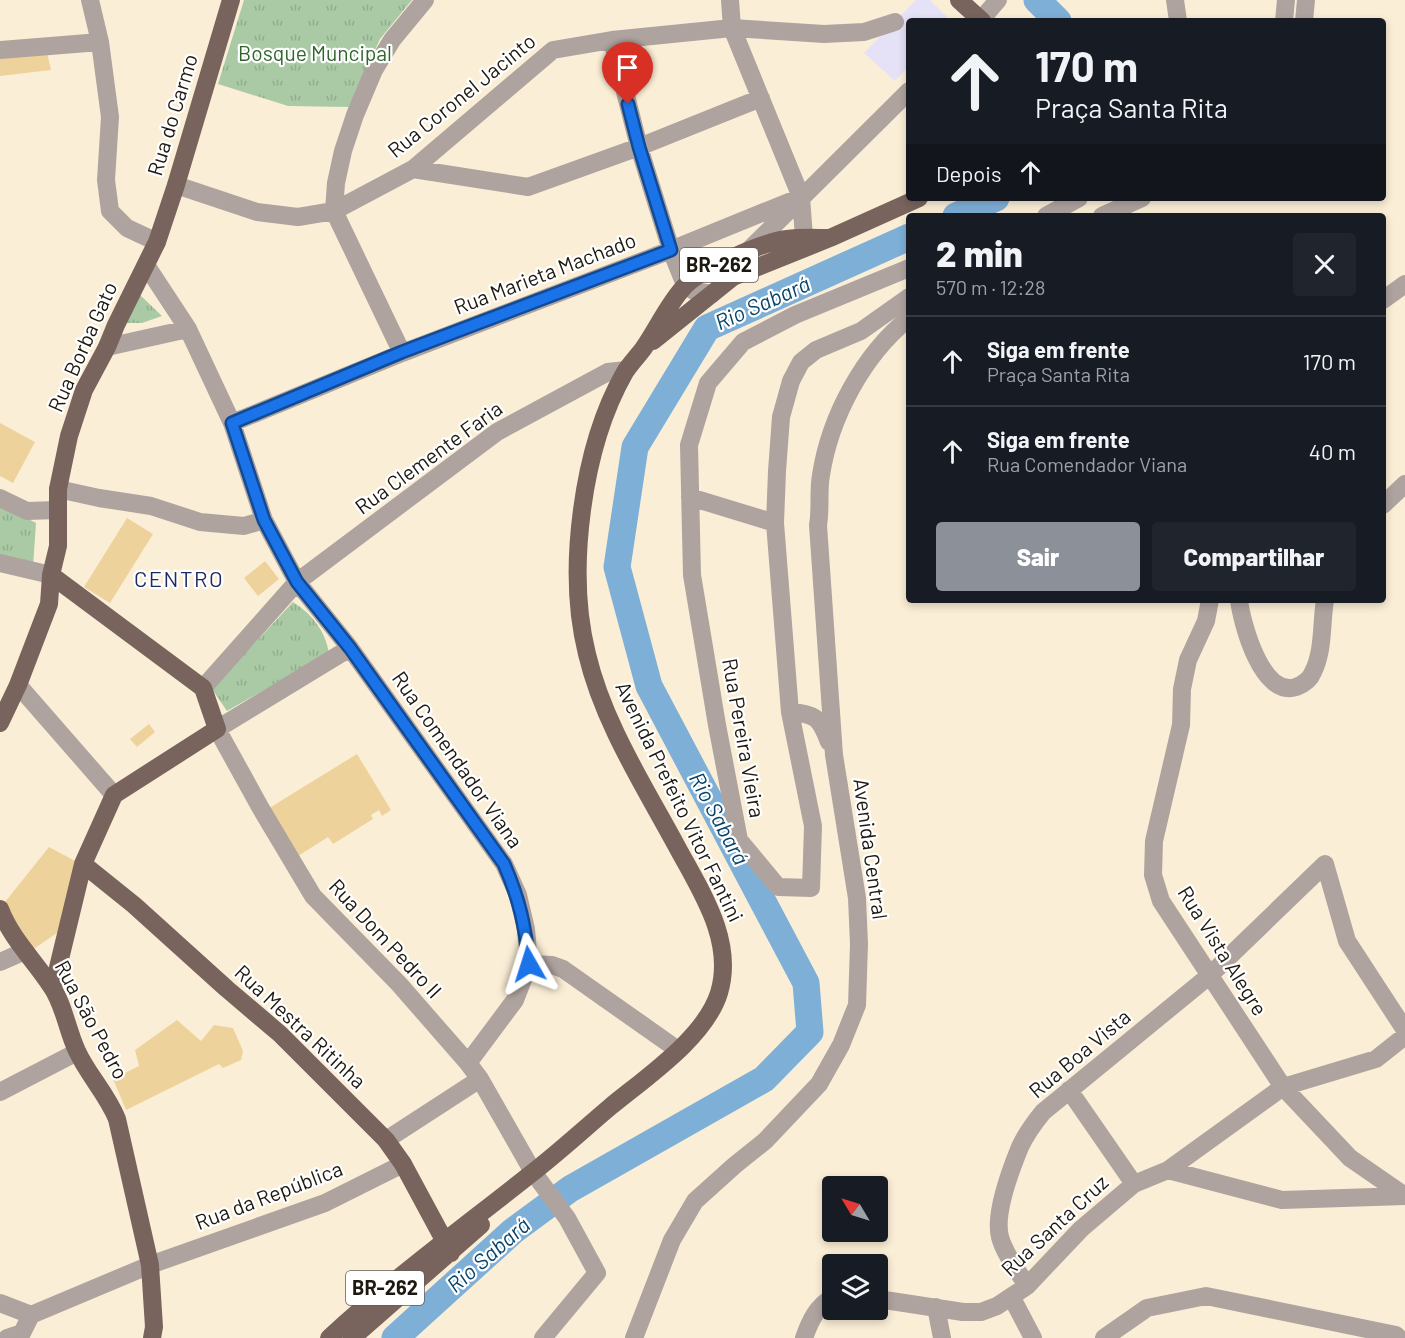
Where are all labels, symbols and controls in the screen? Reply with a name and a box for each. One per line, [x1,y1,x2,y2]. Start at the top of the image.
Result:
street label: Rua Coronel Jacinto [382,28,540,162]
park label: Bosque Muncipal [238,40,392,65]
text: 170 m [1035,40,1138,90]
pin [602,42,653,104]
icon: ahead [936,42,1014,120]
street label: Rua do Carmo [141,51,202,178]
icon: arrive [611,51,644,84]
text: Praça Santa Rita [1035,91,1228,123]
icon: ahead [1014,156,1047,189]
text: Depois [936,160,1002,186]
street label: Rua Marieta Machado [450,226,639,319]
text: 2 min [936,231,1023,274]
button: close [1293,233,1356,296]
road number: BR-262 [680,248,758,282]
water label: Rio Sabará [710,270,813,334]
text: 570 m · 12:28 [936,275,1045,299]
street label: Rua Borba Gato [42,277,121,415]
text: Siga em frente [987,336,1130,362]
icon: ahead [936,345,969,378]
text: 170 m [1303,348,1356,374]
text: Praça Santa Rita [987,362,1130,386]
street label: Rua Clemente Faria [350,395,507,519]
text: Siga em frente [987,426,1130,452]
icon: ahead [936,435,969,468]
text: 40 m [1309,438,1356,464]
text: Rua Comendador Viana [987,452,1187,476]
button: Sair [936,522,1140,591]
button: Compartilhar [1152,522,1356,591]
district label: CENTRO [134,565,224,591]
street label: Rua Pereira Vieira [718,656,771,819]
street label: Rua Comendador Viana [388,666,529,852]
street label: Avenida Prefeito Vitor Fantini [611,677,750,926]
water label: Rio Sabará [685,767,755,868]
street label: Avenida Central [849,777,894,921]
street label: Rua Dom Pedro II [325,873,448,1003]
street label: Rua Vista Alegre [1173,881,1273,1020]
position arrow [497,932,561,996]
street label: Rua São Pedro [50,956,134,1083]
street label: Rua Mestra Ritinha [230,959,372,1093]
street label: Rua Boa Vista [1023,1003,1135,1103]
street label: Rua da República [191,1155,346,1234]
street label: Rua Santa Cruz [995,1169,1113,1281]
north arrow [822,1176,888,1242]
map controls [822,1176,888,1320]
water label: Rio Sabará [441,1211,534,1297]
button: layers [822,1254,888,1320]
road number: BR-262 [346,1271,424,1305]

